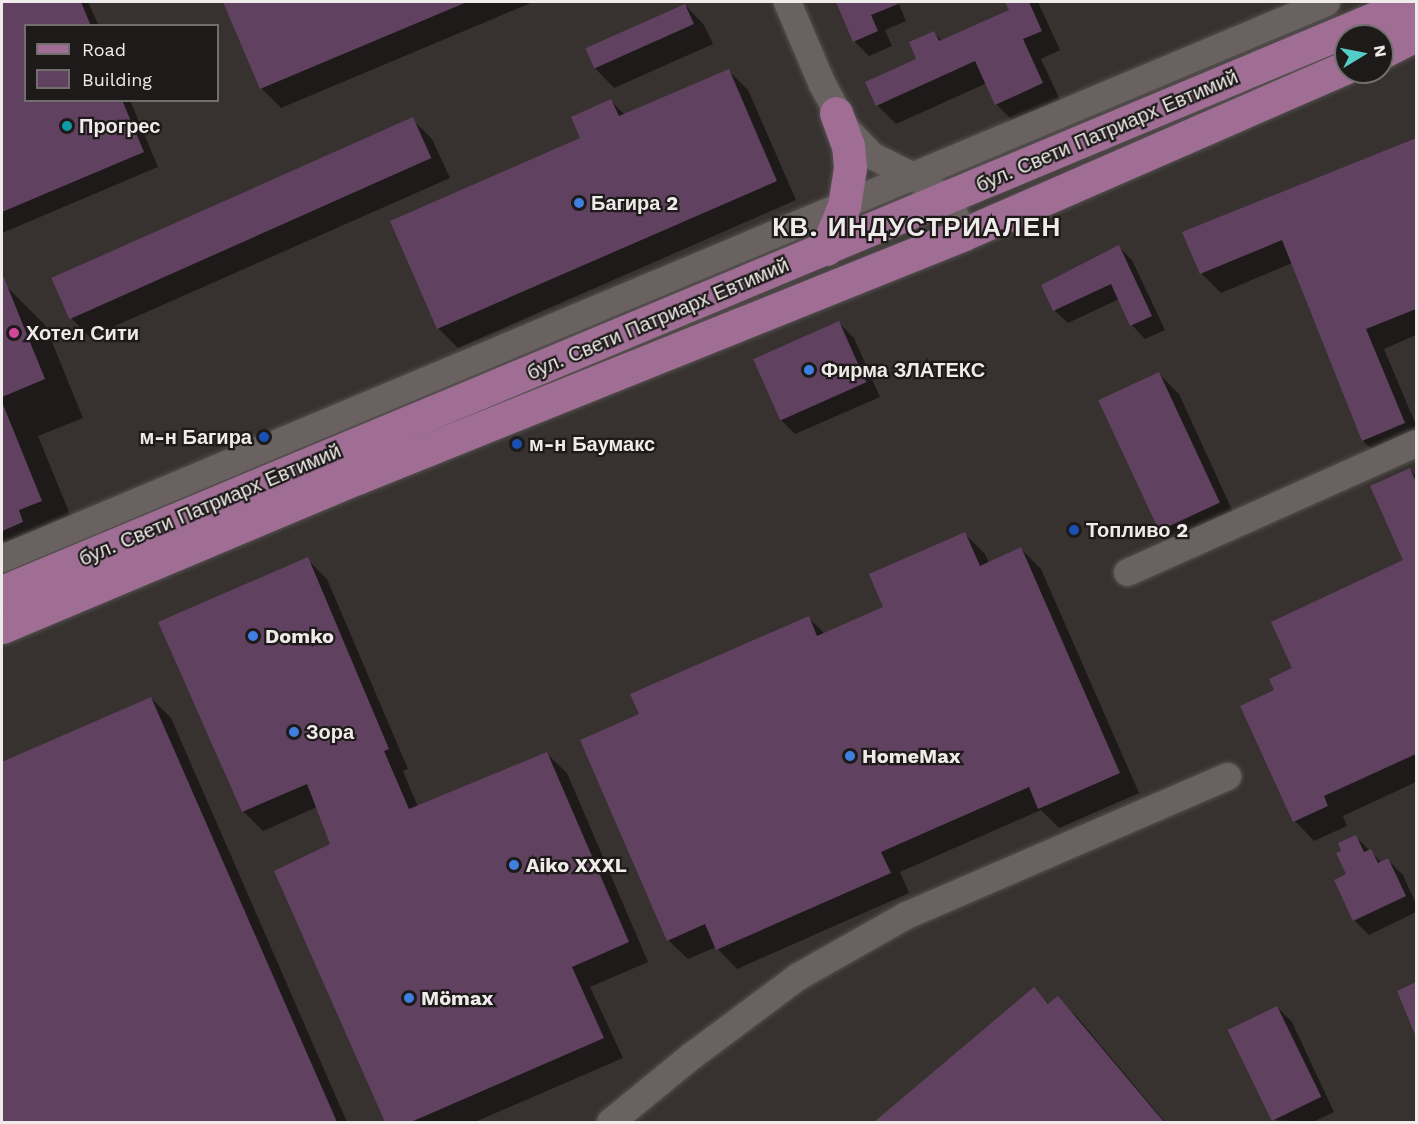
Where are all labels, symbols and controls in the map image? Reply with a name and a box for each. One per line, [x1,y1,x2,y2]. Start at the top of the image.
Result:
legend [24,24,219,102]
north arrow [1334,24,1394,84]
text: Road [82,39,126,60]
text: N [1370,44,1391,59]
street label: бул. Свети Патриарх Евтимий [972,65,1242,197]
text: Building [82,69,152,90]
place label: Прогрес [79,114,160,138]
marker: Прогрес [60,119,74,133]
place label: Багира 2 [591,191,678,215]
marker: Багира 2 [572,196,586,210]
district label: КВ. ИНДУСТРИАЛЕН [772,212,1062,244]
street label: бул. Свети Патриарх Евтимий [523,253,793,385]
place label: Хотел Сити [26,321,139,345]
marker: Хотел Сити [7,326,21,340]
place label: Фирма ЗЛАТЕКС [821,358,985,382]
marker: Фирма ЗЛАТЕКС [802,363,816,377]
place label: м-н Багира [139,425,252,449]
marker: м-н Багира [257,430,271,444]
place label: м-н Баумакс [529,432,655,456]
marker: м-н Баумакс [510,437,524,451]
street label: бул. Свети Патриарх Евтимий [75,439,345,571]
place label: Топливо 2 [1086,518,1188,542]
marker: Топливо 2 [1067,523,1081,537]
place label: Domko [265,624,334,648]
marker: Domko [246,629,260,643]
place label: Зора [306,720,354,744]
marker: Зора [287,725,301,739]
place label: HomeMax [862,744,961,768]
marker: HomeMax [843,749,857,763]
place label: Aiko XXXL [526,853,627,877]
marker: Aiko XXXL [507,858,521,872]
place label: Mömax [421,986,493,1010]
marker: Mömax [402,991,416,1005]

